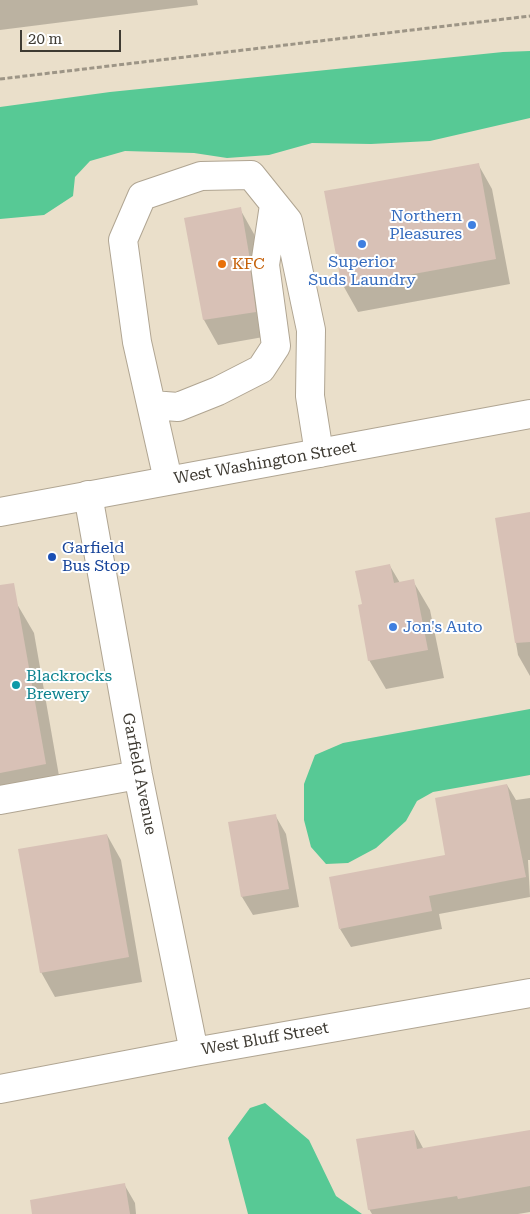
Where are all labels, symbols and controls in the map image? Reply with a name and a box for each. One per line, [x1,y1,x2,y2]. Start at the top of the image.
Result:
scale bar [22,20,124,52]
text: 20 m [28,30,62,48]
place label: Northern Pleasures [389,206,462,244]
marker: Northern Pleasures [466,219,478,231]
marker: Superior Suds Laundry [356,238,368,250]
place label: Superior Suds Laundry [308,252,416,290]
place label: KFC [232,254,265,274]
marker: KFC [216,258,228,270]
street label: West Washington Street [172,438,358,488]
place label: Garfield Bus Stop [62,538,130,576]
marker: Garfield Bus Stop [46,551,58,563]
place label: Jon's Auto [403,617,483,637]
marker: Jon's Auto [387,621,399,633]
place label: Blackrocks Brewery [26,666,112,704]
marker: Blackrocks Brewery [10,679,22,691]
street label: Garfield Avenue [118,711,160,837]
street label: West Bluff Street [200,1018,330,1060]

